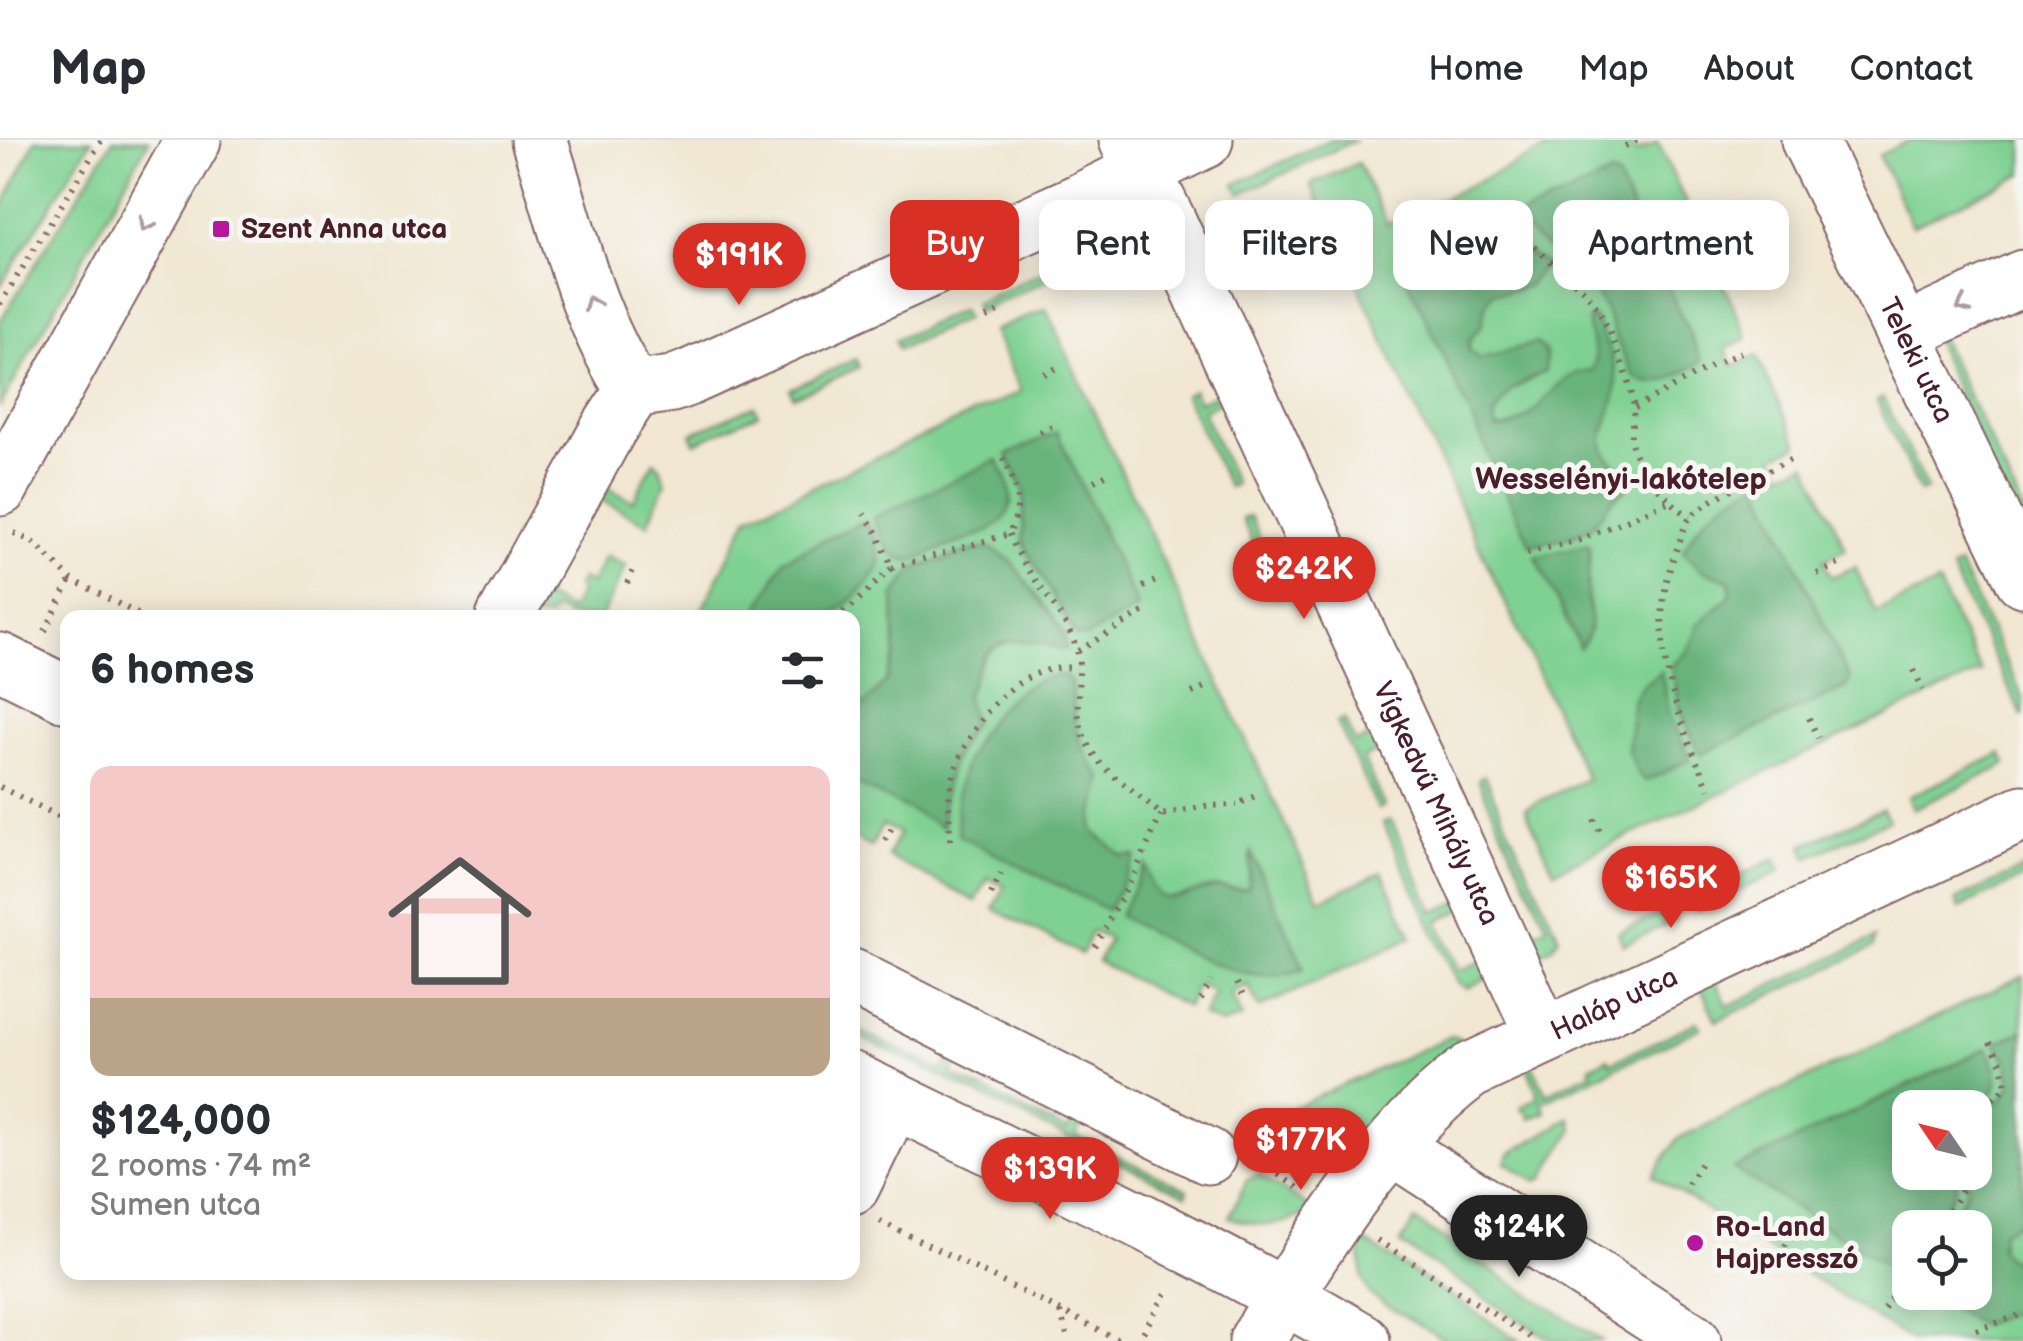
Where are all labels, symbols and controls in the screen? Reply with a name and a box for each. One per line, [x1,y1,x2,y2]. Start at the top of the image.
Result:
text: Map [50,41,146,98]
text: Home [1428,48,1523,91]
text: Map [1578,48,1649,91]
text: About [1704,48,1795,91]
text: Contact [1850,48,1973,91]
chip: Buy [890,200,1019,290]
chip: Rent [1039,200,1185,290]
chip: Filters [1205,200,1373,290]
chip: New [1393,200,1533,290]
chip: Apartment [1553,200,1789,290]
place label: Szent Anna utca [241,213,447,246]
one-way arrow [138,215,158,233]
marker: Szent Anna utca [210,218,232,240]
pin: $191K [669,223,809,308]
text: $191K [695,236,783,275]
street label: Teleki utca [1872,292,1961,428]
one-way arrow [1955,294,1973,314]
one-way arrow [583,295,603,313]
district label: Wesselényi-lakótelep [1475,462,1767,498]
pin: $242K [1234,537,1374,622]
text: $242K [1255,550,1353,589]
icon: filters [775,643,830,698]
text: 6 homes [90,645,254,696]
street label: Vígkedvű Mihály utca [1366,677,1507,930]
icon: home [370,831,550,1011]
pin: $165K [1601,846,1741,931]
text: $165K [1624,859,1718,898]
street label: Haláp utca [1545,960,1683,1048]
north arrow [1892,1090,1992,1190]
map controls [1892,1090,1992,1310]
text: $124,000 [90,1096,271,1147]
pin: $177K [1231,1108,1371,1193]
text: $177K [1255,1121,1347,1160]
pin: $139K [980,1137,1120,1222]
text: 2 rooms · 74 m² [90,1147,311,1186]
text: $139K [1003,1150,1097,1189]
text: Sumen utca [90,1186,261,1225]
pin: $124K [1449,1195,1589,1280]
text: $124K [1472,1208,1566,1247]
button: locate [1892,1210,1992,1310]
place label: Ro-Land Hajpresszó [1715,1211,1859,1276]
marker: Ro-Land Hajpresszó [1684,1232,1706,1254]

